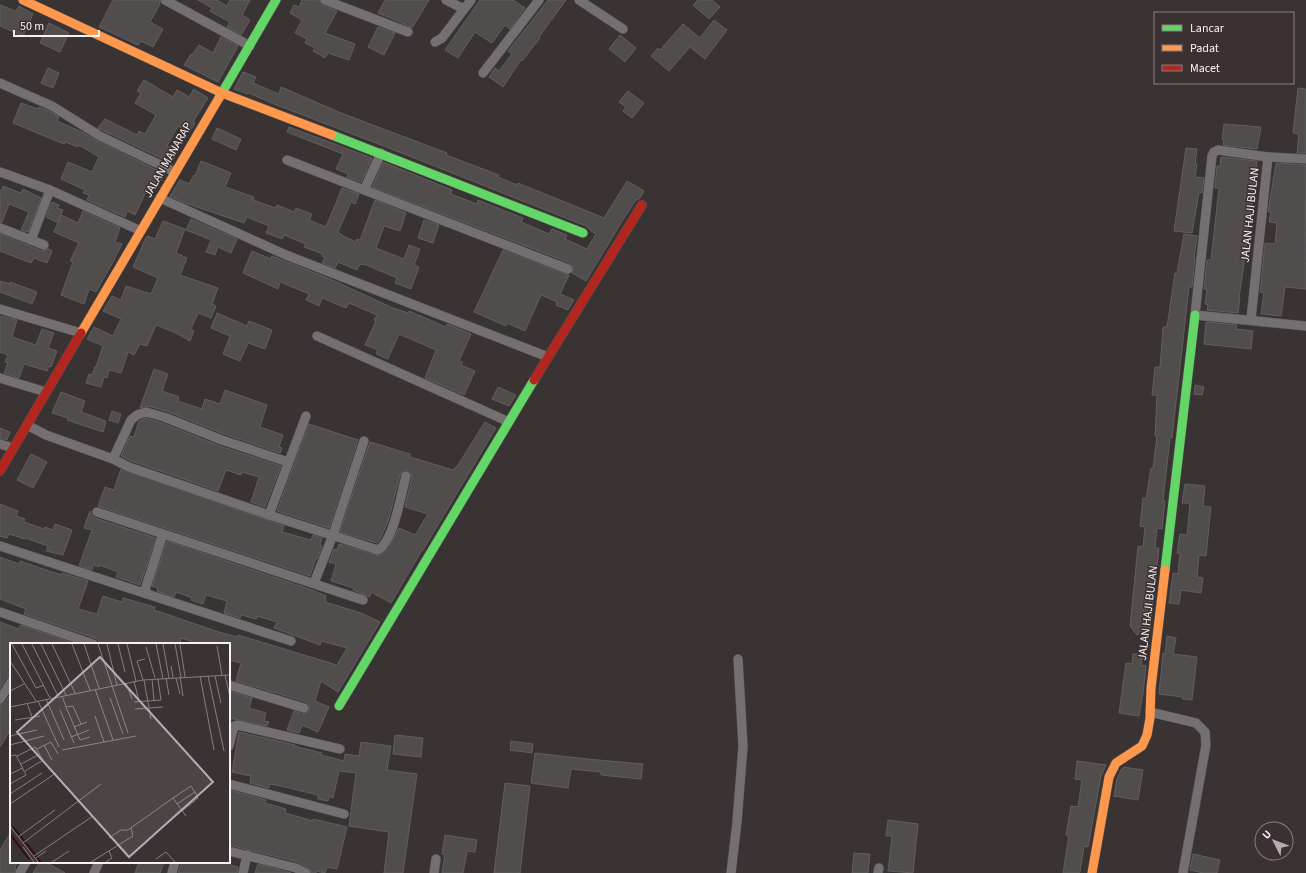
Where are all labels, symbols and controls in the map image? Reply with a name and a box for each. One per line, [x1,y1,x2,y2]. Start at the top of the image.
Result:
scale bar [14,12,99,38]
legend [1154,12,1294,84]
text: 50 m [20,18,44,35]
text: Lancar [1190,20,1225,37]
text: Padat [1190,40,1219,57]
text: Macet [1190,60,1220,77]
street label: JALAN MANARAP [140,119,197,201]
street label: JALAN HAJI BULAN [1237,167,1263,263]
street label: JALAN HAJI BULAN [1134,565,1162,661]
inset map [10,643,230,863]
north arrow [1254,821,1294,861]
text: U [1259,827,1275,842]

